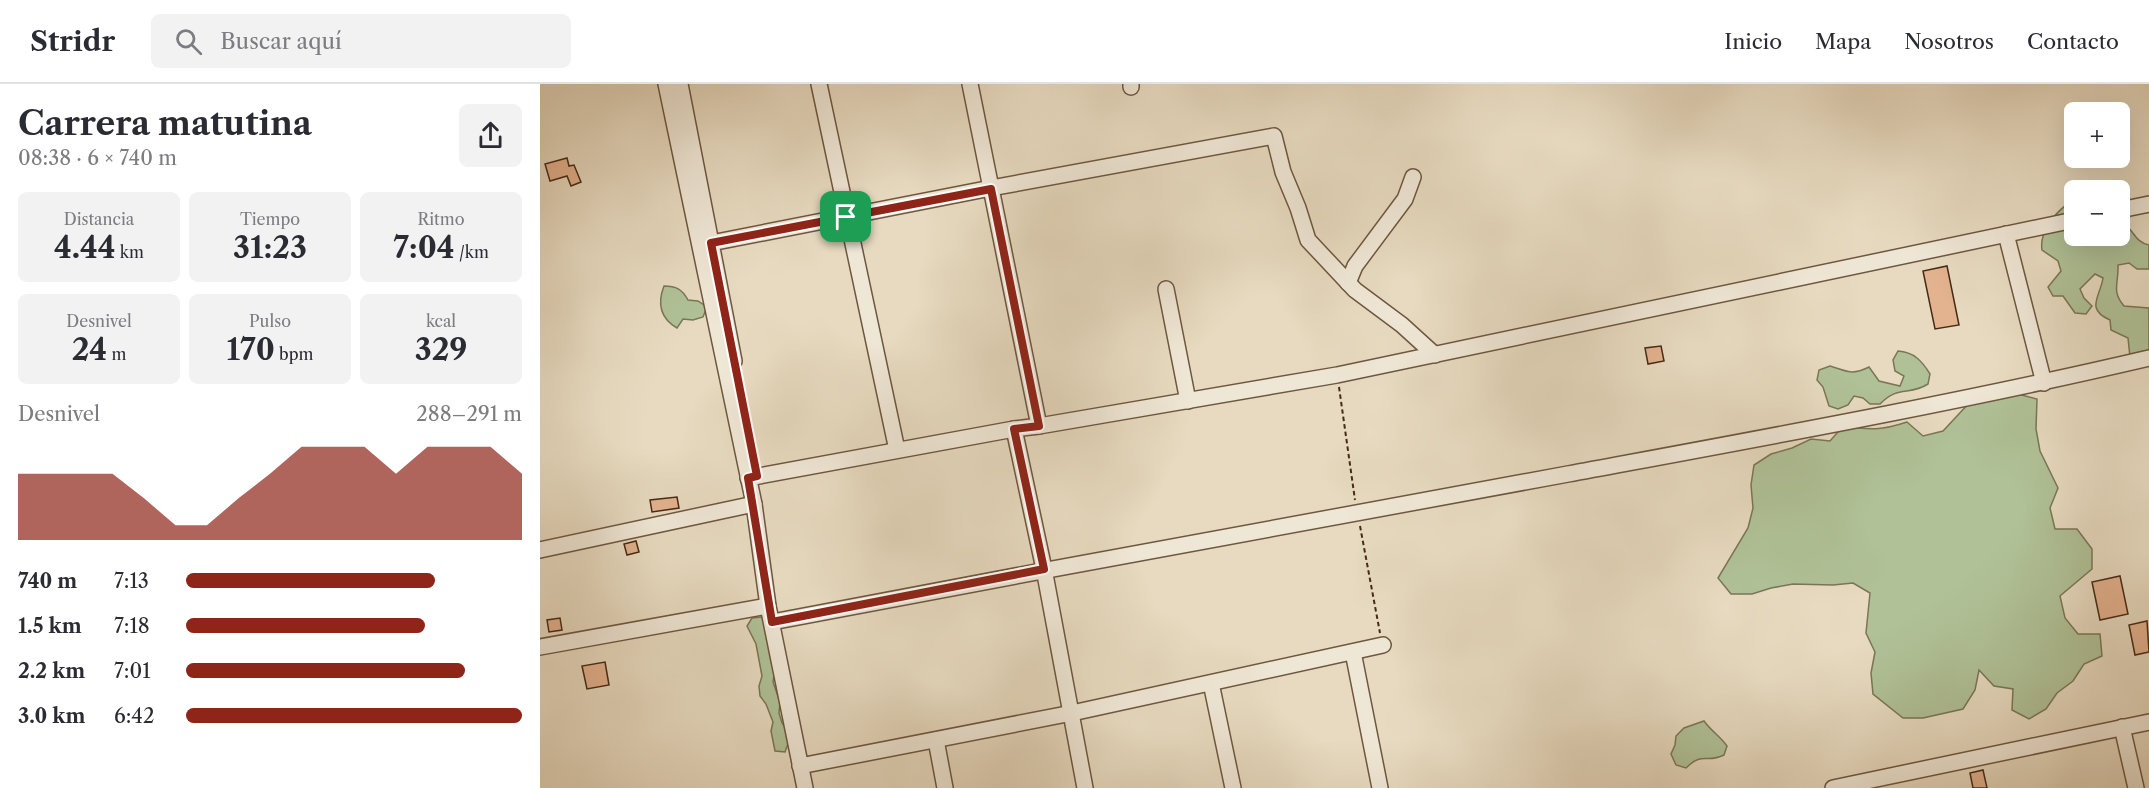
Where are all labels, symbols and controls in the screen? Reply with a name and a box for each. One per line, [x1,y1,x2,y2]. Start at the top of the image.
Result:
search box [151,14,571,68]
text: Stridr [30,24,115,58]
icon: search [172,25,205,58]
text: Buscar aquí [220,28,342,55]
text: Inicio [1724,29,1782,54]
text: Mapa [1815,29,1871,54]
text: Nosotros [1904,29,1994,54]
text: Contacto [2027,29,2119,54]
map controls [2064,102,2130,246]
button: + [2064,102,2130,168]
text: Carrera matutina [18,103,312,144]
button: share [459,104,522,167]
text: 08:38 · 6 × 740 m [18,146,177,170]
button: − [2064,180,2130,246]
pin [820,191,871,242]
icon: arrive [829,200,862,233]
text: Distancia [64,209,134,229]
text: Tiempo [240,209,300,229]
text: Ritmo [418,209,464,229]
text: 4.44 [54,229,116,266]
text: 31:23 [233,229,307,266]
text: 7:04 [393,229,455,266]
text: km [116,242,144,262]
text: /km [455,242,489,262]
text: Desnivel [66,311,132,331]
text: Pulso [249,311,291,331]
text: kcal [426,311,456,331]
text: 24 [72,331,107,368]
text: 170 [227,331,275,368]
text: 329 [415,331,467,368]
text: m [107,344,126,364]
text: bpm [275,344,313,364]
text: Desnivel [18,402,100,426]
text: 288–291 m [416,402,522,426]
text: 740 m [18,569,77,593]
text: 7:13 [114,569,149,593]
text: 1.5 km [18,614,82,638]
text: 7:18 [114,614,150,638]
text: 2.2 km [18,659,85,683]
text: 7:01 [114,659,151,683]
text: 3.0 km [18,704,85,728]
text: 6:42 [114,704,154,728]

